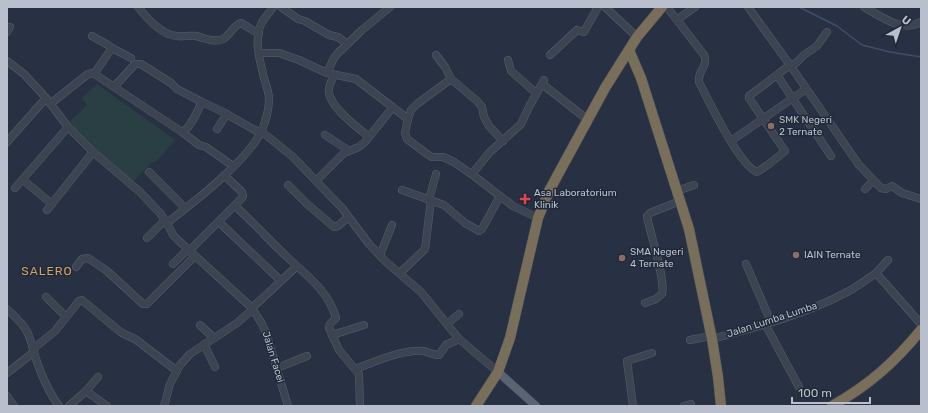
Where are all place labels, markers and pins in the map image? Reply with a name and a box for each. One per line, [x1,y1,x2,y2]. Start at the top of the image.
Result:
place label: SMK Negeri 2 Ternate [779,114,832,138]
marker: SMK Negeri 2 Ternate [766,121,776,131]
place label: Asa Laboratorium Klinik [534,187,617,211]
marker: Asa Laboratorium Klinik [519,193,531,205]
place label: SMA Negeri 4 Ternate [630,246,683,270]
place label: IAIN Ternate [804,249,861,261]
marker: IAIN Ternate [791,250,801,260]
marker: SMA Negeri 4 Ternate [617,253,627,263]

